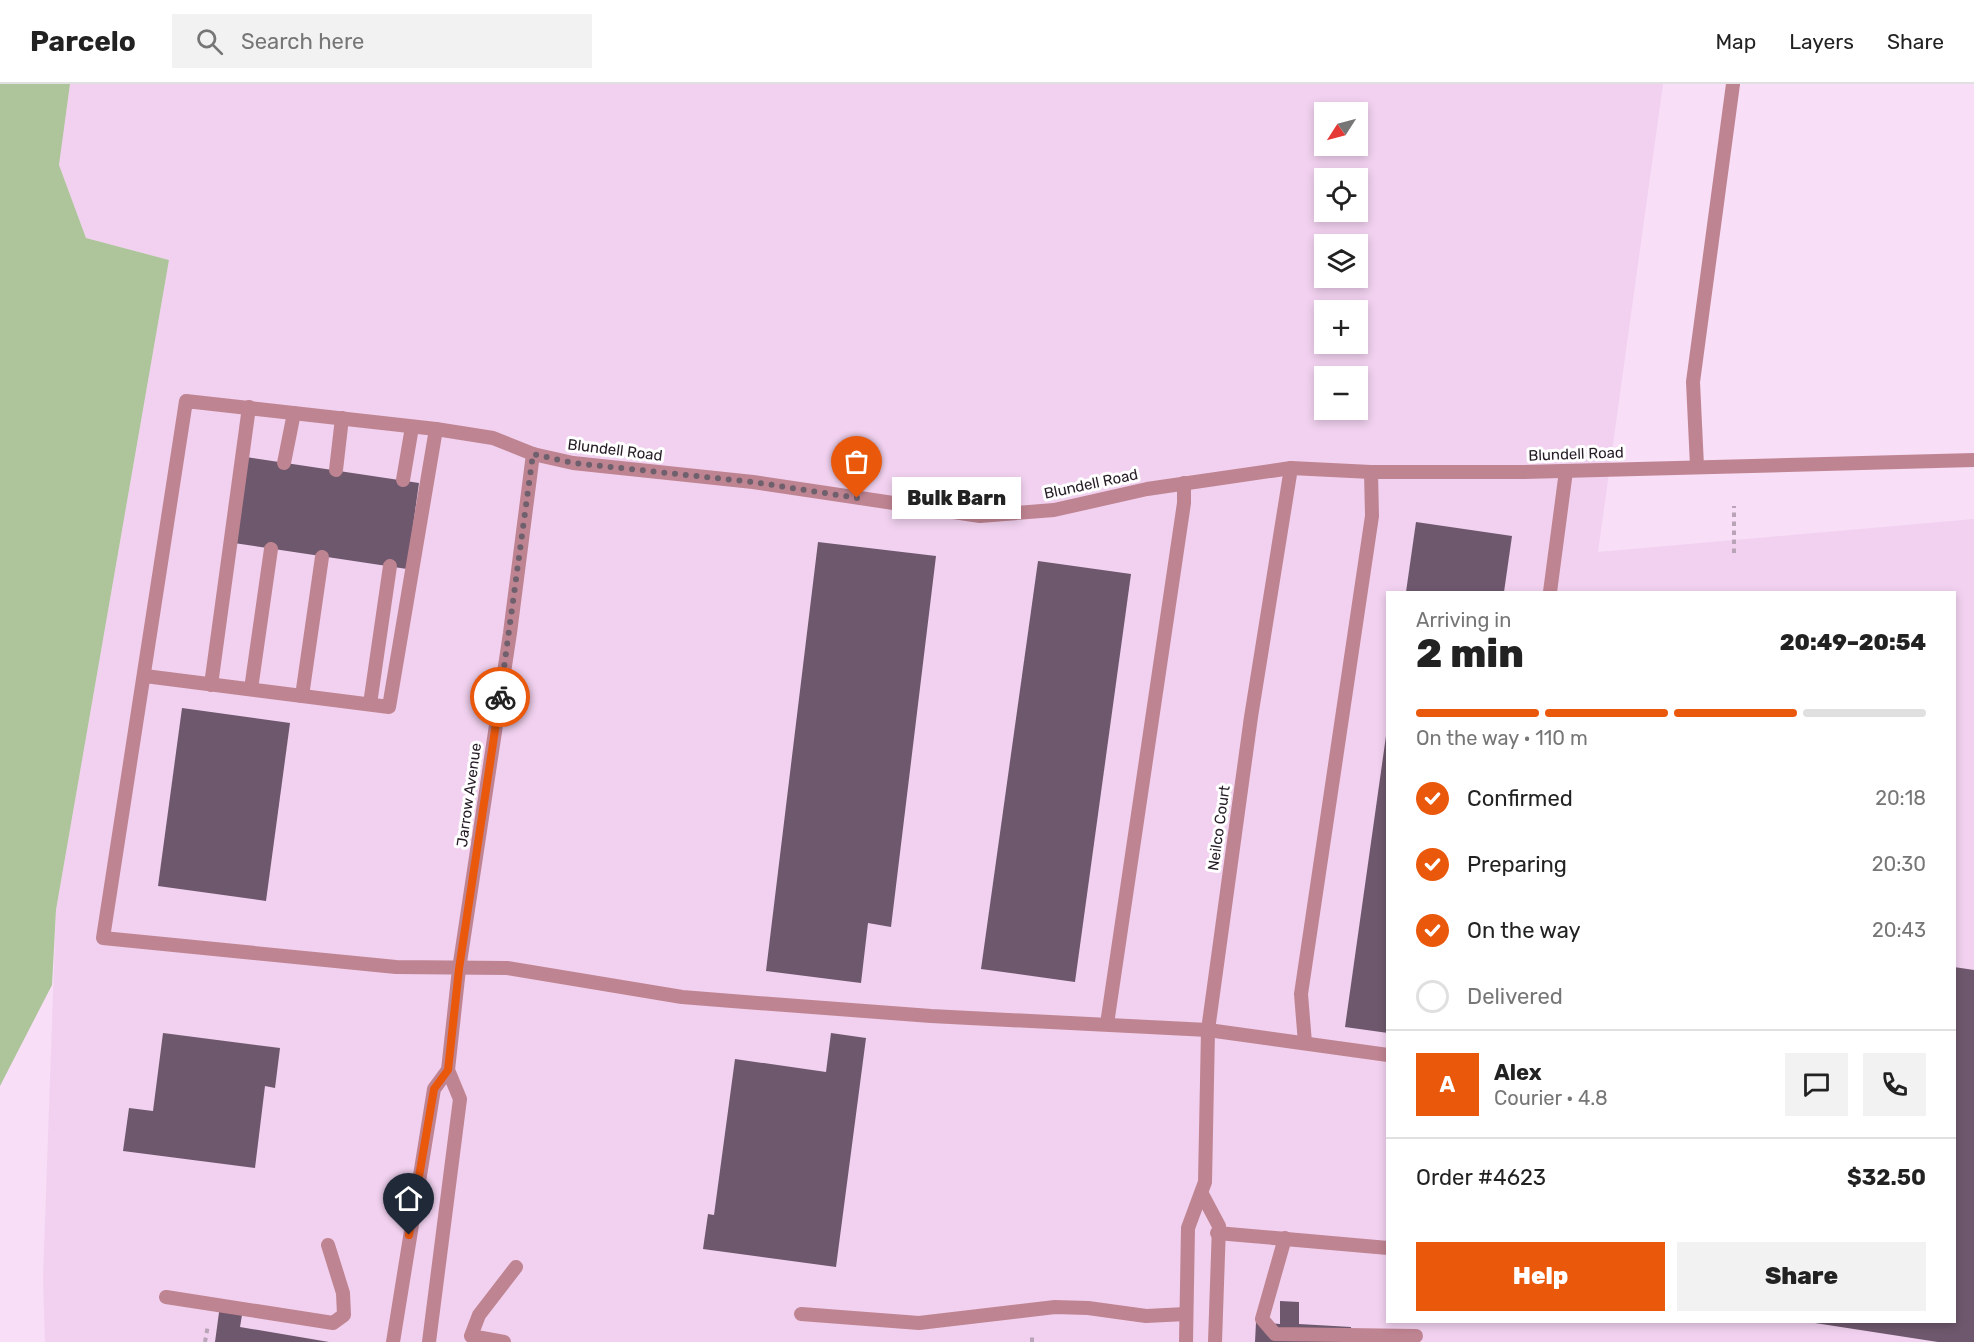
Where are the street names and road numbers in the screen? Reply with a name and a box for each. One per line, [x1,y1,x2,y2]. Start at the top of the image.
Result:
street label: Blundell Road [566,435,664,465]
street label: Blundell Road [1528,443,1624,465]
street label: Blundell Road [1042,465,1140,503]
street label: Jarrow Avenue [453,742,485,848]
street label: Neilco Court [1204,784,1234,872]

